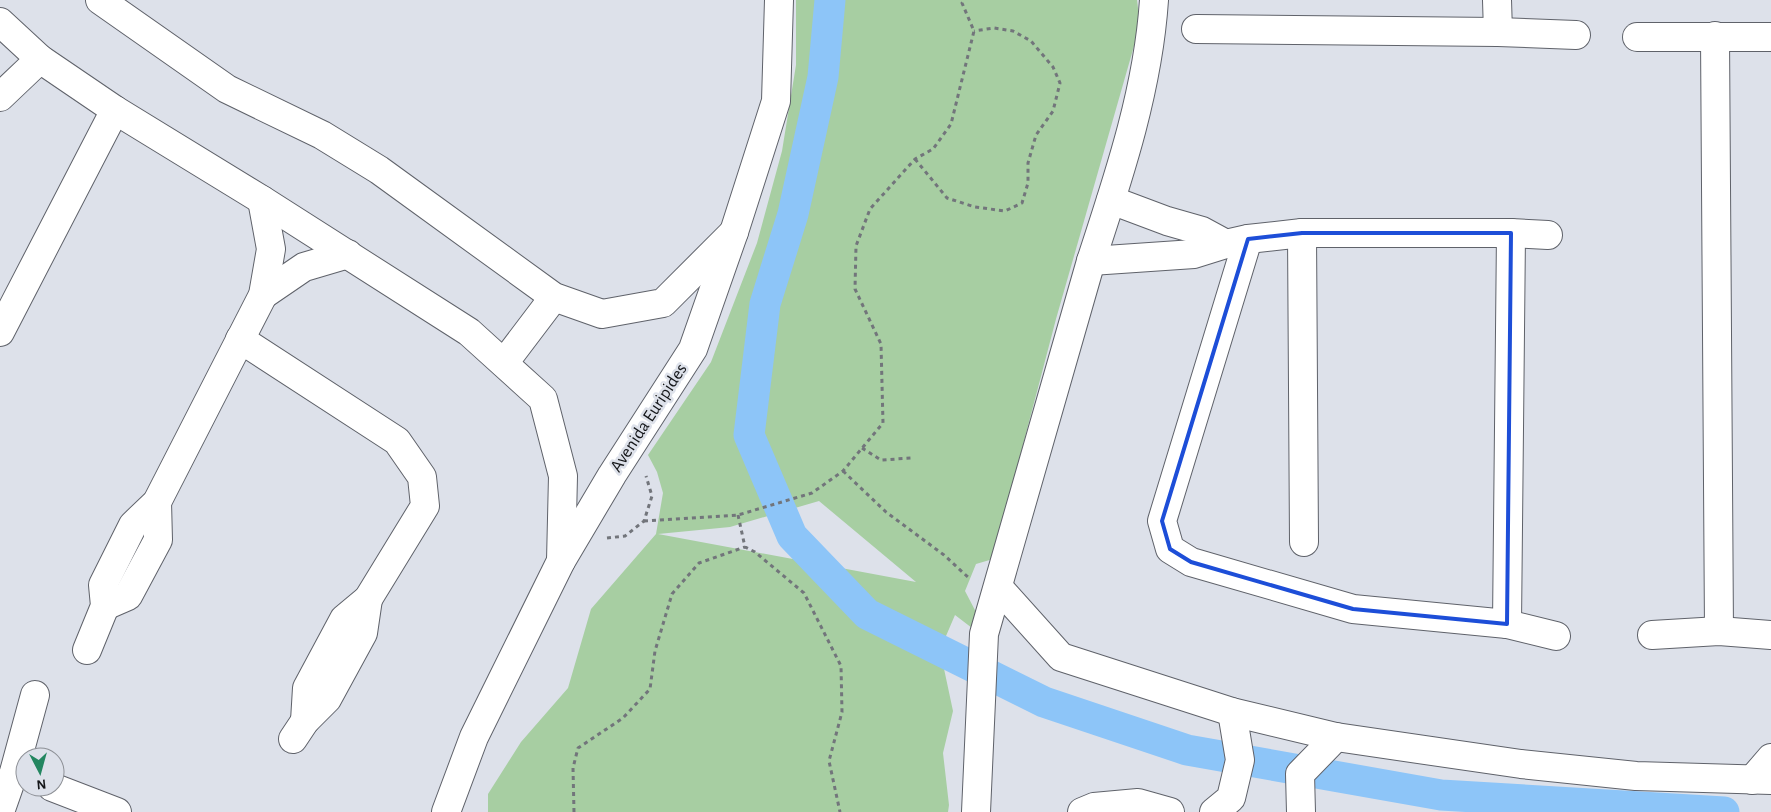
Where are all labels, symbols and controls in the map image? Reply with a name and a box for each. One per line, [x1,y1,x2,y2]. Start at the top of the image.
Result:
street label: Avenida Euripides [607,361,691,475]
north arrow [15,747,65,797]
text: N [36,776,47,791]

